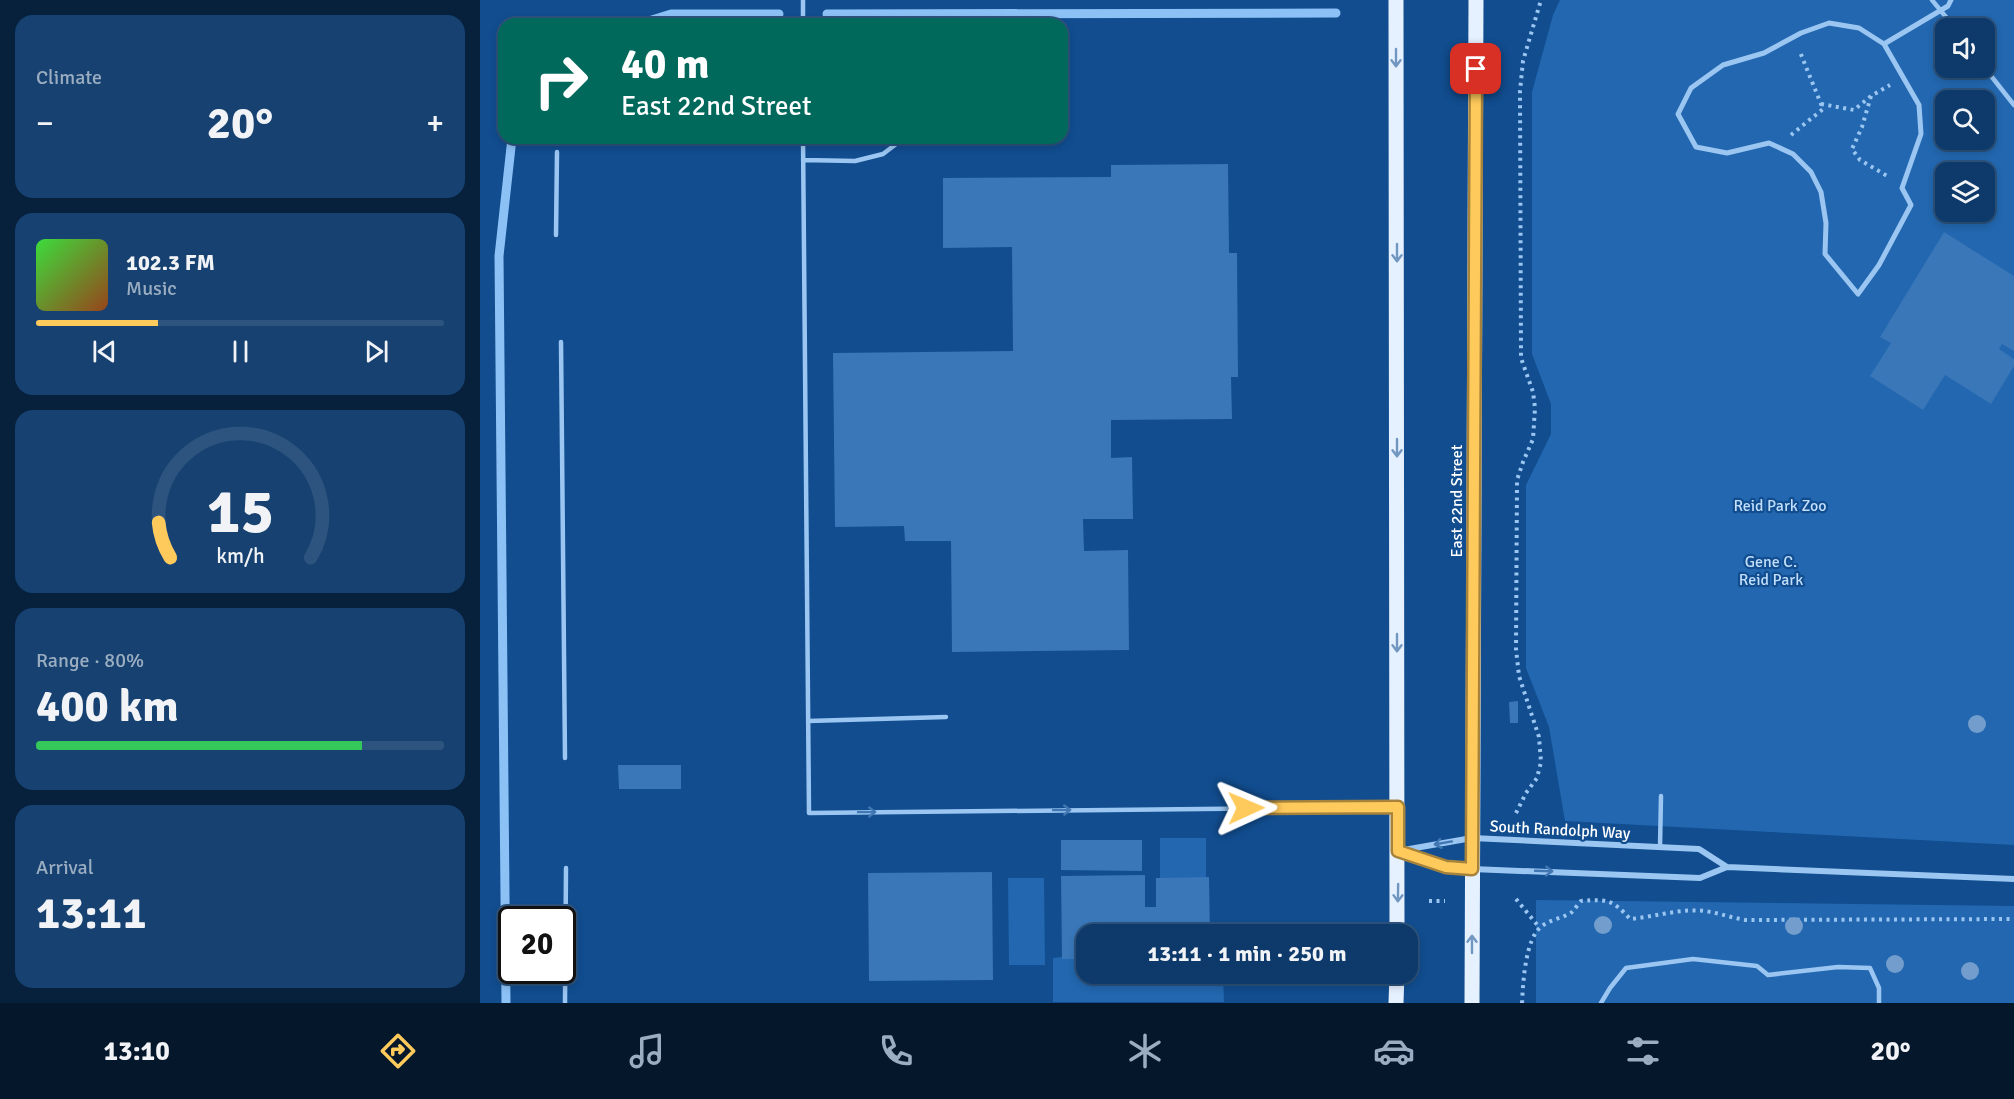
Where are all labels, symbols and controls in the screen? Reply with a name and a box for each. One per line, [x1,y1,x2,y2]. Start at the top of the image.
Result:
map controls [1935,18,1995,222]
button: sound [1935,18,1995,78]
text: 40 m [621,39,710,90]
icon: right [522,42,600,120]
pin [1450,43,1501,94]
one-way arrow [1390,48,1402,68]
icon: arrive [1459,52,1492,85]
text: Climate [36,65,102,90]
text: East 22nd Street [621,90,811,123]
button: search [1935,90,1995,150]
text: 20° [207,96,273,151]
text: − [36,103,54,144]
text: + [426,103,444,144]
button: layers [1935,162,1995,222]
one-way arrow [1391,243,1403,263]
text: 102.3 FM [126,249,215,276]
text: Music [126,276,177,301]
icon: previous [88,335,121,368]
icon: pause [224,335,257,368]
icon: next [360,335,393,368]
one-way arrow [1391,438,1403,458]
street label: East 22nd Street [1447,444,1467,557]
text: 15 [206,474,274,551]
park label: Reid Park Zoo [1733,496,1827,516]
text: km/h [216,544,264,570]
park label: Gene C. Reid Park [1739,552,1803,590]
one-way arrow [1391,633,1403,653]
text: Range · 80% [36,648,144,673]
text: 400 km [36,679,179,734]
position arrow [1214,776,1278,840]
one-way arrow [1052,805,1072,816]
one-way arrow [857,807,877,818]
street label: South Randolph Way [1489,816,1631,844]
one-way arrow [1434,838,1453,849]
text: Arrival [36,855,94,880]
one-way arrow [1534,866,1554,877]
one-way arrow [1392,882,1403,902]
text: 13:11 [36,886,146,941]
speed limit sign: 20 [498,906,576,984]
one-way arrow [1466,935,1478,955]
text: 13:11 · 1 min · 250 m [1147,940,1347,967]
icon: directions [377,1030,419,1072]
icon: music [626,1030,668,1072]
icon: phone [875,1030,917,1072]
icon: climate [1124,1030,1166,1072]
icon: car [1373,1030,1415,1072]
icon: filters [1622,1030,1664,1072]
text: 13:10 [103,1035,170,1068]
text: 20° [1871,1035,1911,1068]

